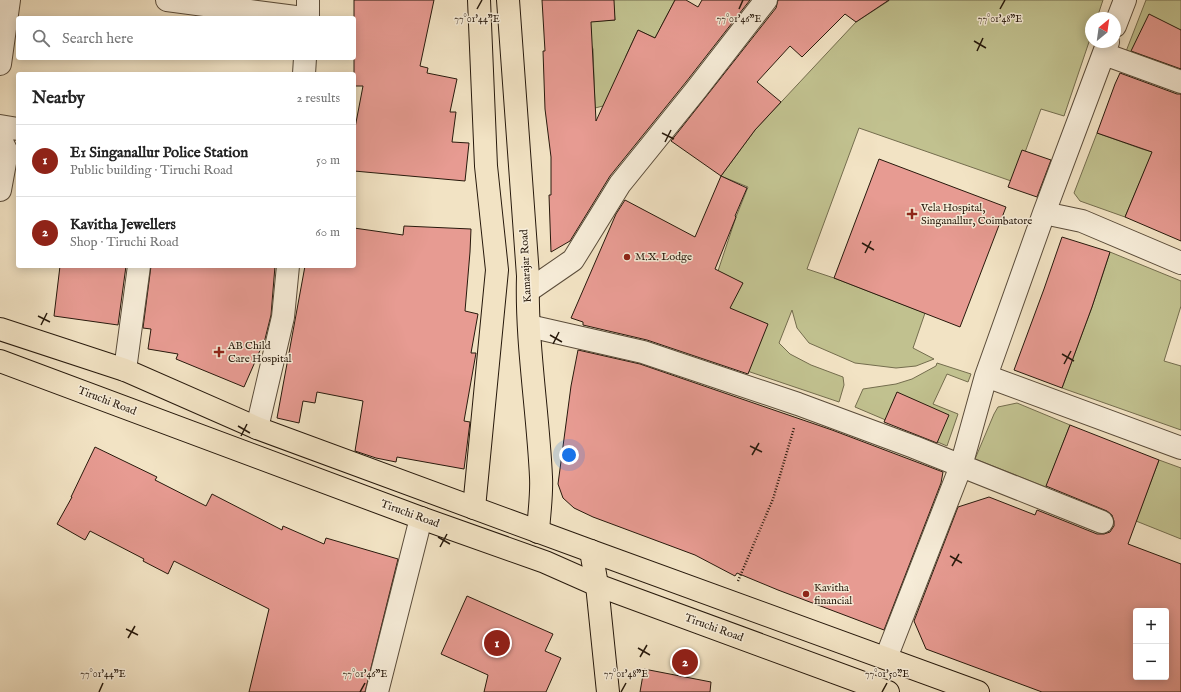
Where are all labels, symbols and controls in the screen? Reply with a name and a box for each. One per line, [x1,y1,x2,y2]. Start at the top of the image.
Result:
north arrow [1085,12,1121,48]
text: 77°01'44"E [454,13,500,26]
text: 77°01'46"E [717,13,762,26]
text: 77°01'48"E [978,13,1022,26]
search box [16,16,356,60]
icon: search [30,27,52,49]
text: Search here [62,29,133,48]
text: Nearby [32,88,85,109]
text: 2 results [296,90,340,107]
text: E1 Singanallur Police Station [70,143,248,162]
text: 1 [43,152,47,169]
text: 50 m [316,152,340,169]
text: Public building · Tiruchi Road [70,162,233,179]
place label: Vela Hospital, Singanallur, Coimbatore [920,201,1032,228]
marker: Vela Hospital, Singanallur, Coimbatore [906,208,918,220]
text: Kavitha Jewellers [70,215,176,234]
text: 2 [42,224,48,241]
text: 60 m [315,224,340,241]
street label: Kamarajar Road [517,229,535,303]
text: Shop · Tiruchi Road [70,234,179,251]
place label: M.X. Lodge [635,250,692,264]
marker: M.X. Lodge [622,252,632,262]
place label: AB Child Care Hospital [227,339,292,366]
marker: AB Child Care Hospital [213,346,225,358]
street label: Tiruchi Road [76,383,138,419]
your location [559,445,579,465]
street label: Tiruchi Road [379,497,441,531]
place label: Kavitha financial [814,581,852,608]
marker: Kavitha financial [801,589,811,599]
map controls [1133,608,1169,680]
button: + [1133,608,1169,644]
street label: Tiruchi Road [683,611,745,645]
pin: 1 [484,628,510,658]
button: − [1133,644,1169,680]
pin: 2 [672,647,698,677]
text: 77°01'44"E [80,668,126,681]
text: 77°01'46"E [343,668,388,681]
text: 77°01'48"E [604,668,648,681]
text: 77°01'50"E [865,668,909,681]

